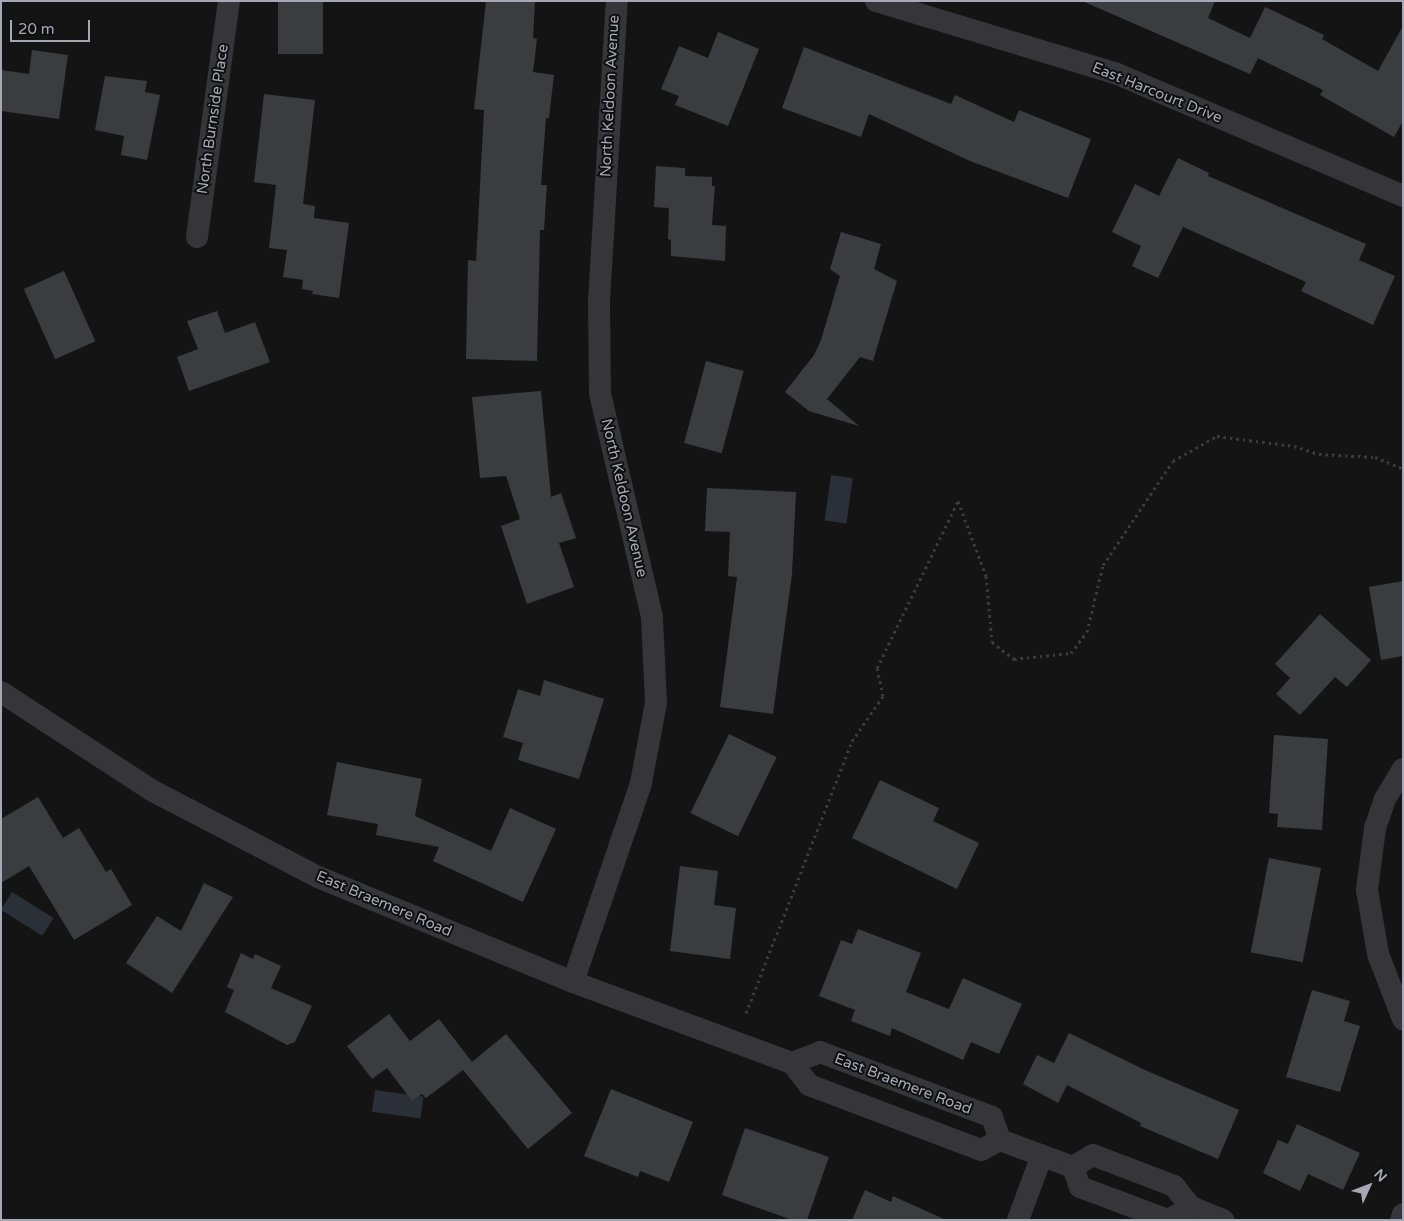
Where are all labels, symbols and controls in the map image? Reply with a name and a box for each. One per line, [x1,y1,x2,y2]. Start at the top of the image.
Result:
scale bar [12,10,92,42]
street label: North Keldoon Avenue [597,15,623,177]
text: 20 m [18,20,55,38]
street label: North Burnside Place [194,43,232,195]
street label: East Harcourt Drive [1089,59,1225,127]
street label: North Keldoon Avenue [597,417,651,579]
street label: East Braemere Road [314,867,454,941]
street label: East Braemere Road [832,1050,974,1118]
north arrow [1344,1161,1394,1211]
text: N [1370,1166,1390,1185]

